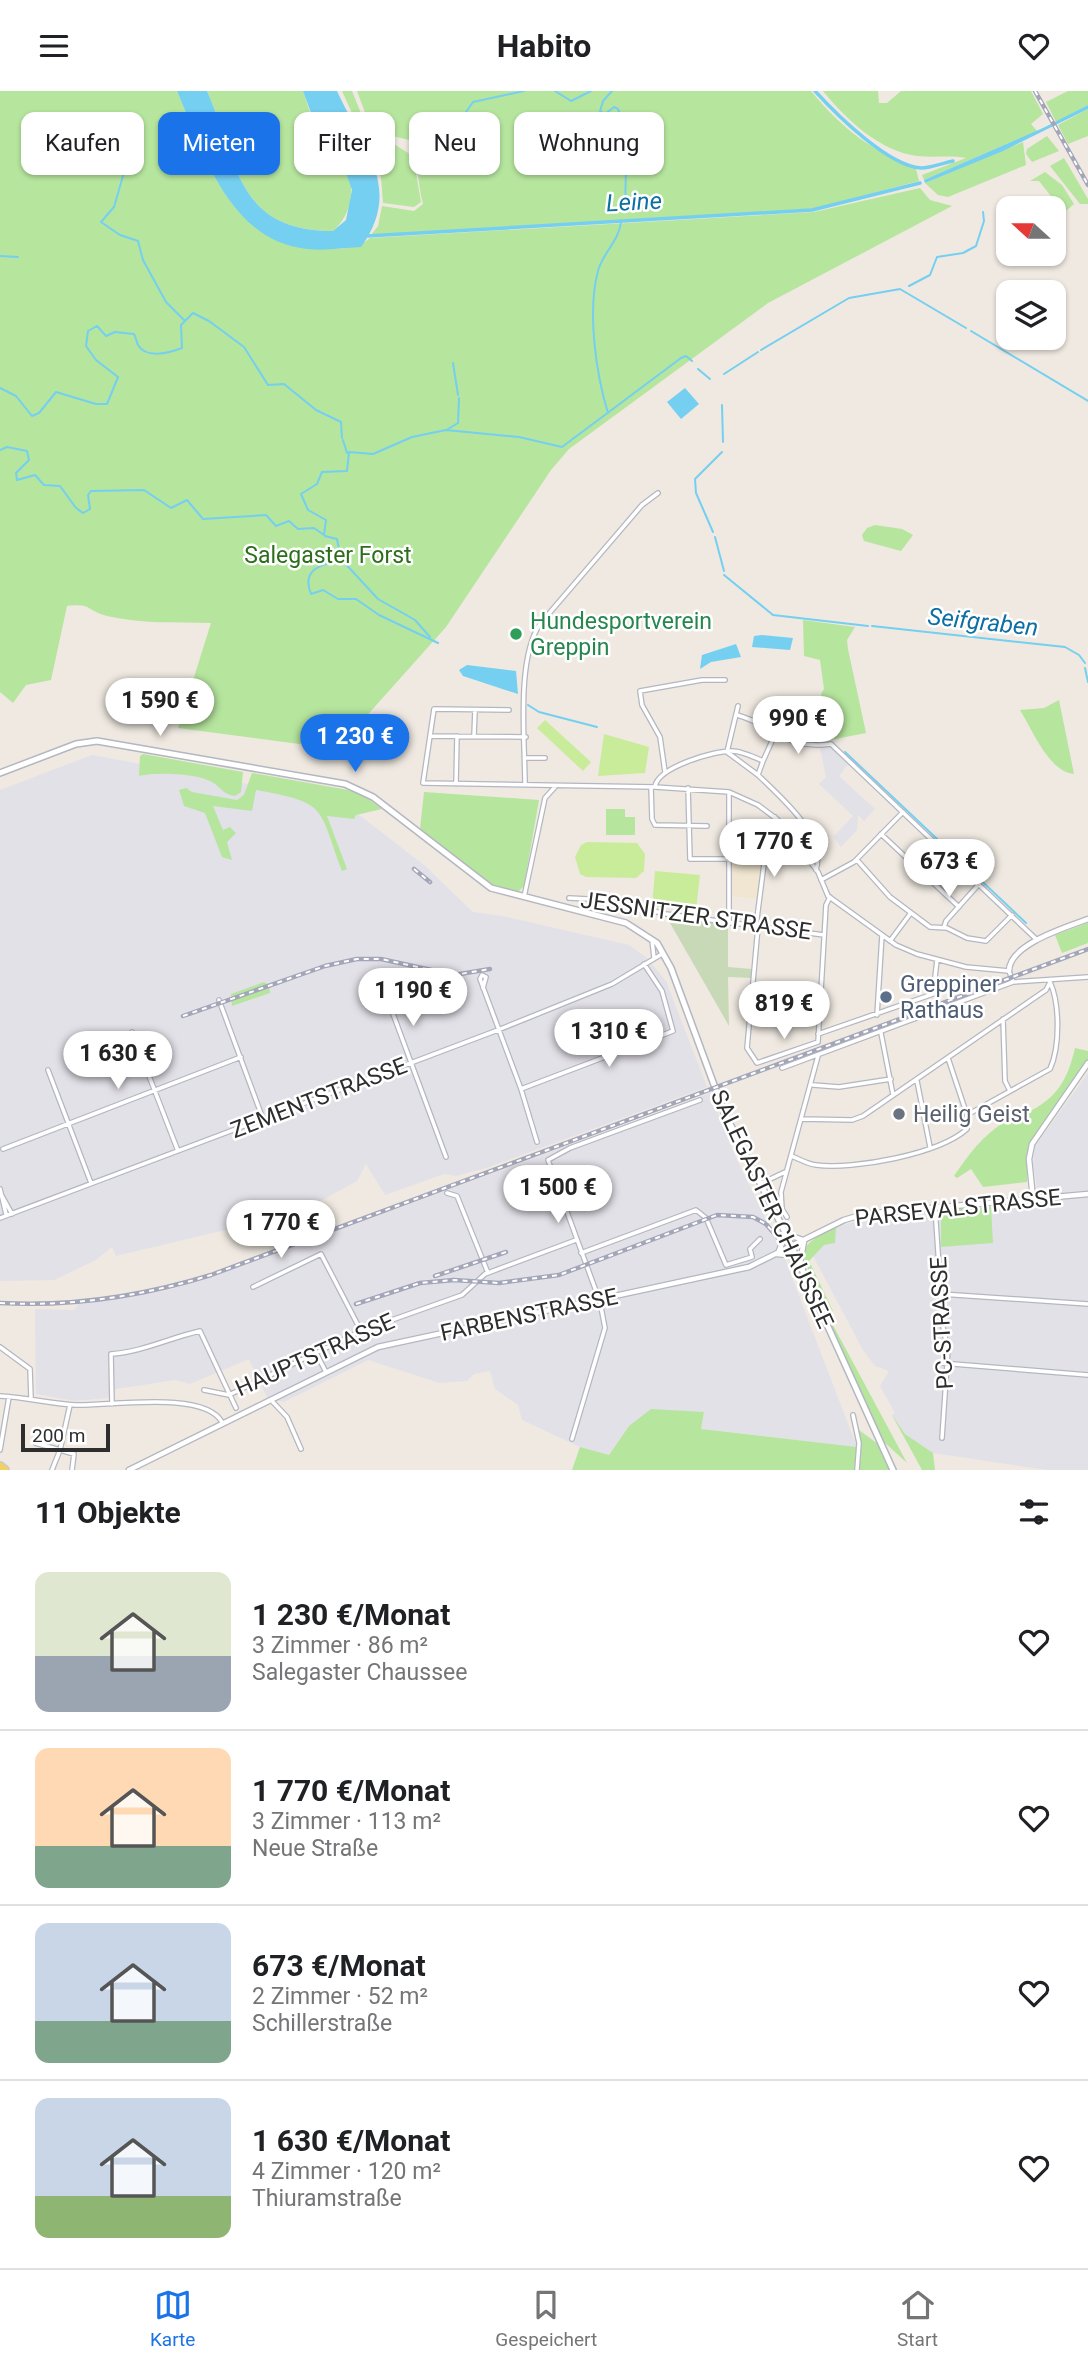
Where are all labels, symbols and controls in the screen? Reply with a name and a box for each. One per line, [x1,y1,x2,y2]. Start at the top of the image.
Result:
icon: menu [35,27,73,65]
text: Habito [497,27,591,65]
icon: heart [1015,27,1053,65]
chip: Kaufen [21,112,144,175]
chip: Mieten [158,112,280,175]
chip: Filter [294,112,395,175]
chip: Neu [409,112,500,175]
chip: Wohnung [514,112,664,175]
water label: Leine [605,187,663,217]
north arrow [996,196,1066,266]
map controls [996,196,1066,350]
button: layers [996,280,1066,350]
park label: Salegaster Forst [244,542,412,569]
water label: Seifgraben [926,602,1040,642]
place label: Hundesportverein Greppin [530,608,712,661]
marker: Hundesportverein Greppin [508,626,524,642]
pin: 1 590 € [95,679,225,738]
text: 1 590 € [121,687,199,714]
pin: 990 € [749,697,847,756]
text: 990 € [769,705,827,732]
pin: 1 230 € [290,715,420,774]
text: 1 230 € [316,723,394,750]
pin: 1 770 € [709,819,839,879]
text: 1 770 € [735,828,813,855]
pin: 673 € [900,839,998,899]
text: 673 € [920,848,978,875]
street label: JESSNITZER STRASSE [579,886,813,946]
pin: 1 190 € [348,969,478,1028]
place label: Greppiner Rathaus [900,971,1000,1024]
text: 1 190 € [374,977,452,1004]
pin: 819 € [735,981,833,1041]
marker: Greppiner Rathaus [878,989,894,1005]
text: 819 € [755,990,813,1017]
pin: 1 310 € [544,1009,674,1069]
text: 1 310 € [570,1018,648,1045]
pin: 1 630 € [53,1031,183,1091]
text: 1 630 € [79,1040,157,1067]
street label: ZEMENTSTRASSE [227,1052,411,1144]
street label: SALEGASTER CHAUSSEE [705,1086,839,1332]
place label: Heilig Geist [913,1101,1030,1128]
marker: Heilig Geist [891,1106,907,1122]
pin: 1 500 € [493,1165,623,1225]
text: 1 500 € [519,1174,597,1201]
street label: PARSEVALSTRASSE [854,1184,1062,1232]
pin: 1 770 € [216,1201,346,1260]
text: 1 770 € [242,1209,320,1236]
street label: PC-STRASSE [925,1256,959,1390]
street label: FARBENSTRASSE [438,1283,620,1347]
street label: HAUPTSTRASSE [231,1308,399,1402]
scale bar [21,1421,110,1453]
text: 200 m [32,1424,85,1447]
icon: filters [1015,1493,1053,1531]
text: 11 Objekte [35,1495,181,1530]
text: 1 230 €/Monat [252,1597,450,1632]
icon: home [91,1600,175,1684]
icon: heart [1015,1623,1053,1661]
text: 3 Zimmer · 86 m² [252,1632,428,1659]
text: Salegaster Chaussee [252,1659,467,1686]
text: 1 770 €/Monat [252,1773,450,1808]
icon: home [91,1776,175,1860]
icon: heart [1015,1799,1053,1837]
text: 3 Zimmer · 113 m² [252,1808,441,1835]
text: Neue Straße [252,1835,378,1862]
text: 673 €/Monat [252,1948,426,1983]
icon: home [91,1951,175,2035]
icon: heart [1015,1974,1053,2012]
text: 2 Zimmer · 52 m² [252,1983,428,2010]
text: Schillerstraße [252,2010,392,2037]
text: 1 630 €/Monat [252,2123,450,2158]
icon: home [91,2126,175,2210]
icon: heart [1015,2149,1053,2187]
text: 4 Zimmer · 120 m² [252,2158,441,2185]
text: Thiuramstraße [252,2185,402,2212]
tab: Karte [150,2286,195,2351]
tab: Gespeichert [495,2286,597,2351]
tab: Start [897,2286,938,2351]

